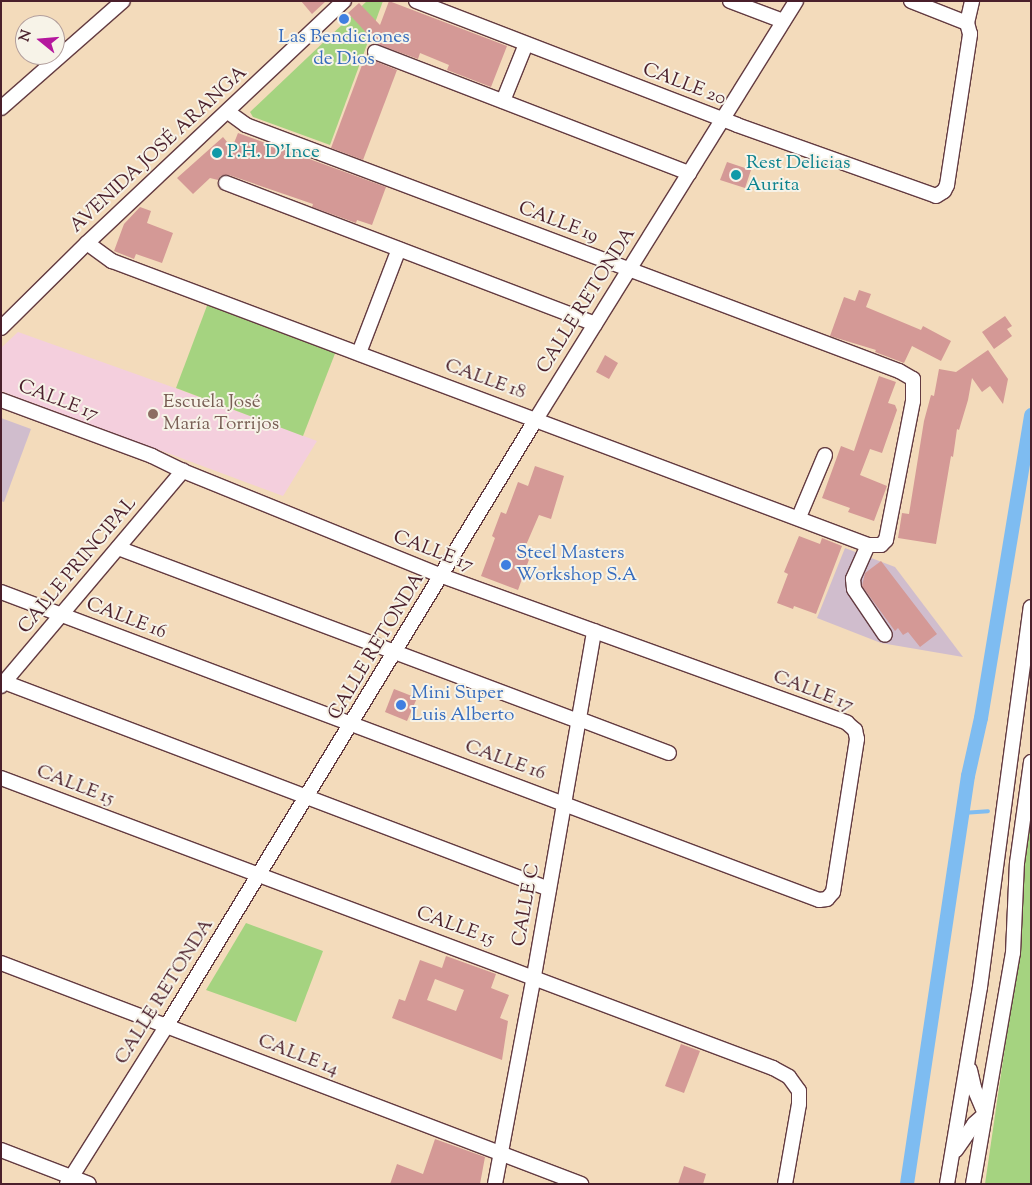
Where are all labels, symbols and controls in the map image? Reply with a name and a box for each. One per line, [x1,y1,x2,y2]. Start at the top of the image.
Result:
marker: Las Bendiciones de Dios [338,13,350,25]
north arrow [15,15,65,65]
place label: Las Bendiciones de Dios [278,27,410,71]
text: N [15,28,38,44]
street label: CALLE 20 [639,59,729,111]
street label: AVENIDA JOSÉ ARANGA [66,62,252,238]
place label: P.H. D'Ince [227,142,320,164]
marker: P.H. D'Ince [211,147,223,159]
place label: Rest Delicias Aurita [746,153,851,197]
marker: Rest Delicias Aurita [730,169,742,181]
street label: CALLE 19 [515,197,601,249]
street label: CALLE RETONDA [533,224,641,378]
street label: CALLE 18 [441,355,529,405]
street label: CALLE 17 [15,375,101,427]
place label: Escuela José María Torrijos [163,392,279,436]
marker: Escuela José María Torrijos [147,408,159,420]
street label: CALLE PRINCIPAL [14,493,142,639]
street label: CALLE 17 [390,526,476,578]
place label: Steel Masters Workshop S.A [516,543,637,587]
marker: Steel Masters Workshop S.A [500,559,512,571]
street label: CALLE RETONDA [324,569,430,725]
street label: CALLE 16 [83,593,169,645]
street label: CALLE 17 [770,666,856,718]
place label: Mini Super Luis Alberto [411,683,514,727]
marker: Mini Super Luis Alberto [395,699,407,711]
street label: CALLE 16 [462,736,548,786]
street label: CALLE 15 [33,761,117,811]
street label: CALLE C [509,862,545,948]
street label: CALLE 15 [413,902,497,952]
street label: CALLE RETONDA [111,915,219,1069]
street label: CALLE 14 [255,1030,341,1082]

